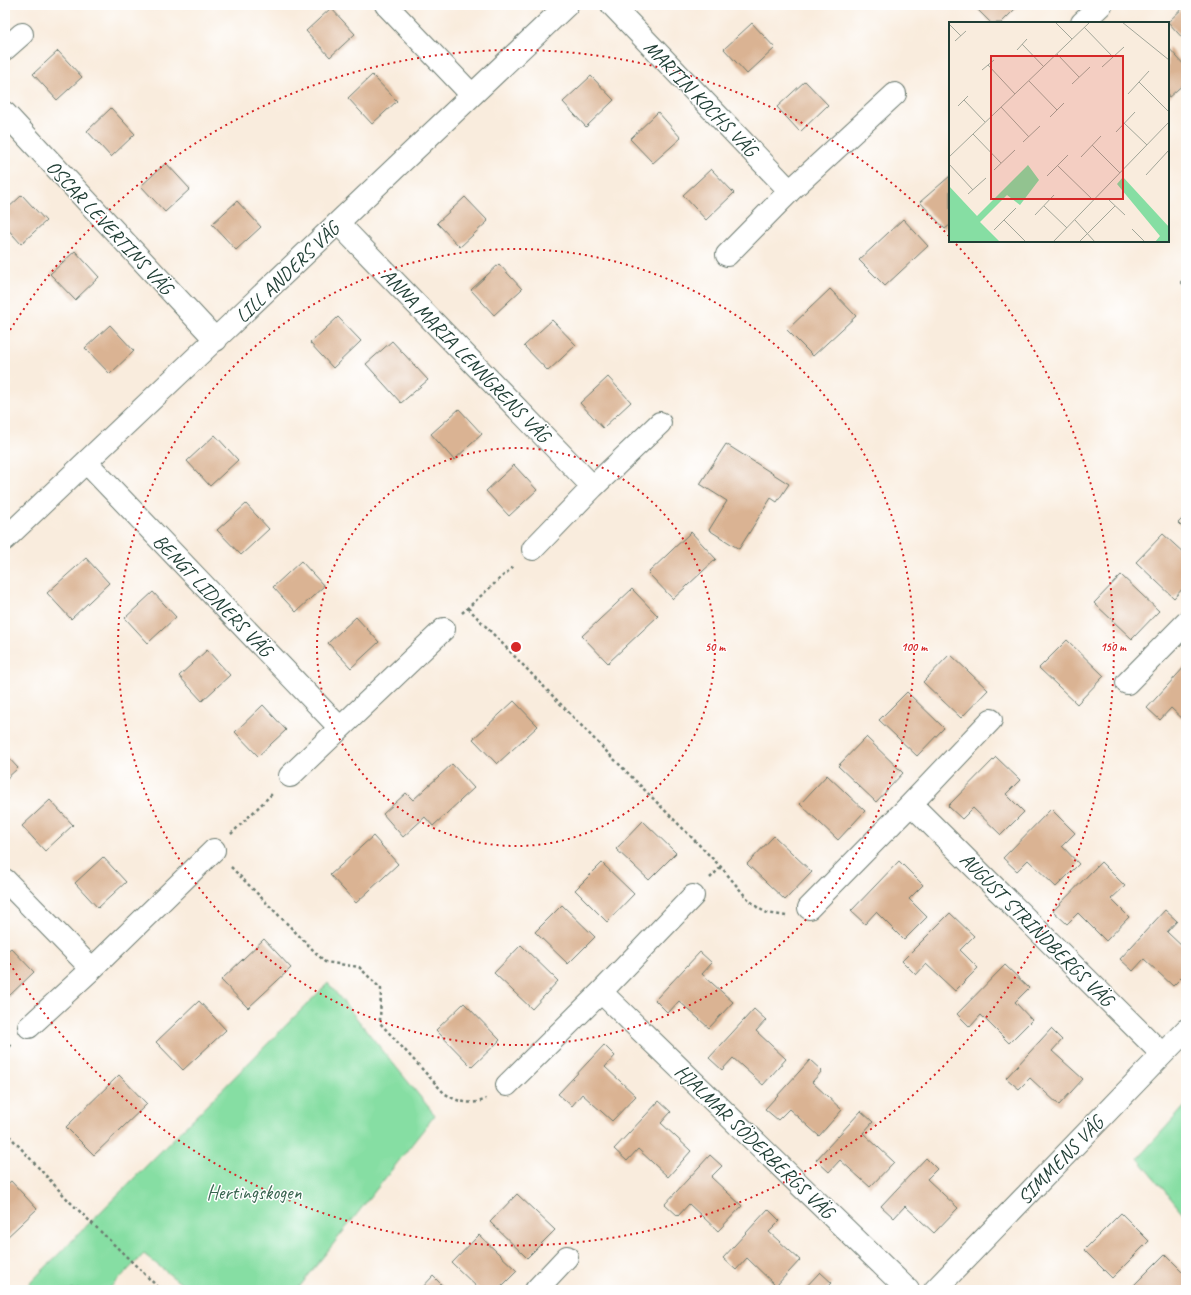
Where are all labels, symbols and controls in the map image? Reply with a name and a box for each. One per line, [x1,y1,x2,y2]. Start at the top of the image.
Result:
inset map [949,22,1169,242]
street label: MARTIN KOCHS VÄG [639,35,764,164]
street label: OSCAR LEVERTINS VÄG [41,155,180,301]
street label: LILL ANDERS VÄG [230,215,346,328]
street label: ANNA MARIA LENNGRENS VÄG [376,263,557,449]
street label: BENGT LIDNERS VÄG [148,529,279,664]
text: 50 m [705,639,726,655]
text: 100 m [901,639,928,655]
text: 150 m [1100,639,1127,655]
centre of rings [509,640,523,654]
street label: AUGUST STRINDBERGS VÄG [954,847,1120,1013]
street label: HJALMAR SÖDERBERGS VÄG [670,1059,841,1225]
street label: SIMMENS VÄG [1012,1109,1110,1210]
park label: Hertingskogen [206,1180,303,1205]

